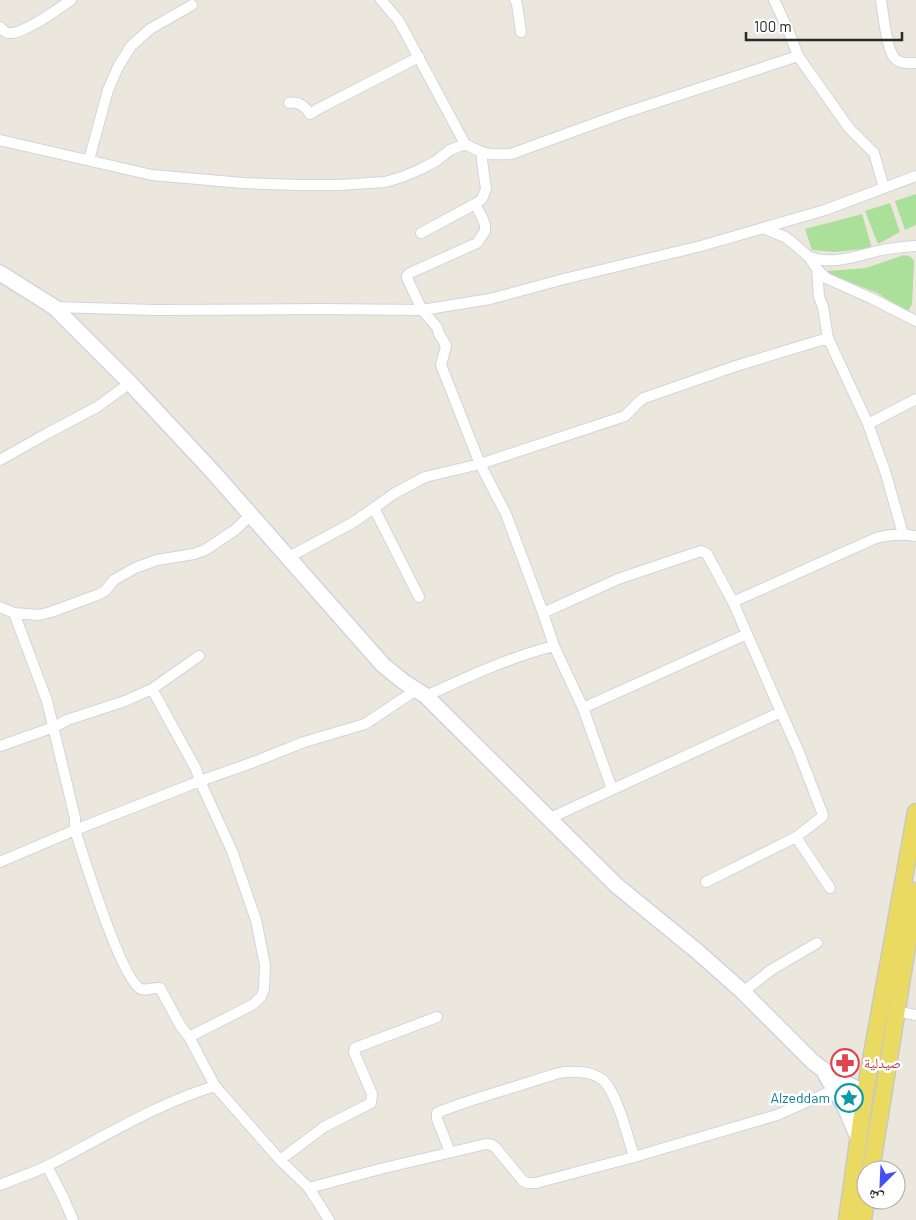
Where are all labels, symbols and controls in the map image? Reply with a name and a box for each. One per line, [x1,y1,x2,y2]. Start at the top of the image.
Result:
scale bar [746,10,902,42]
text: 100 m [754,17,792,35]
pharmacy icon: صيدلية [830,1048,860,1078]
place label: صيدلية [864,1054,901,1071]
place icon: Alzeddam [834,1083,864,1113]
place label: Alzeddam [771,1089,830,1106]
north arrow [856,1160,906,1210]
text: ش [865,1186,886,1208]

